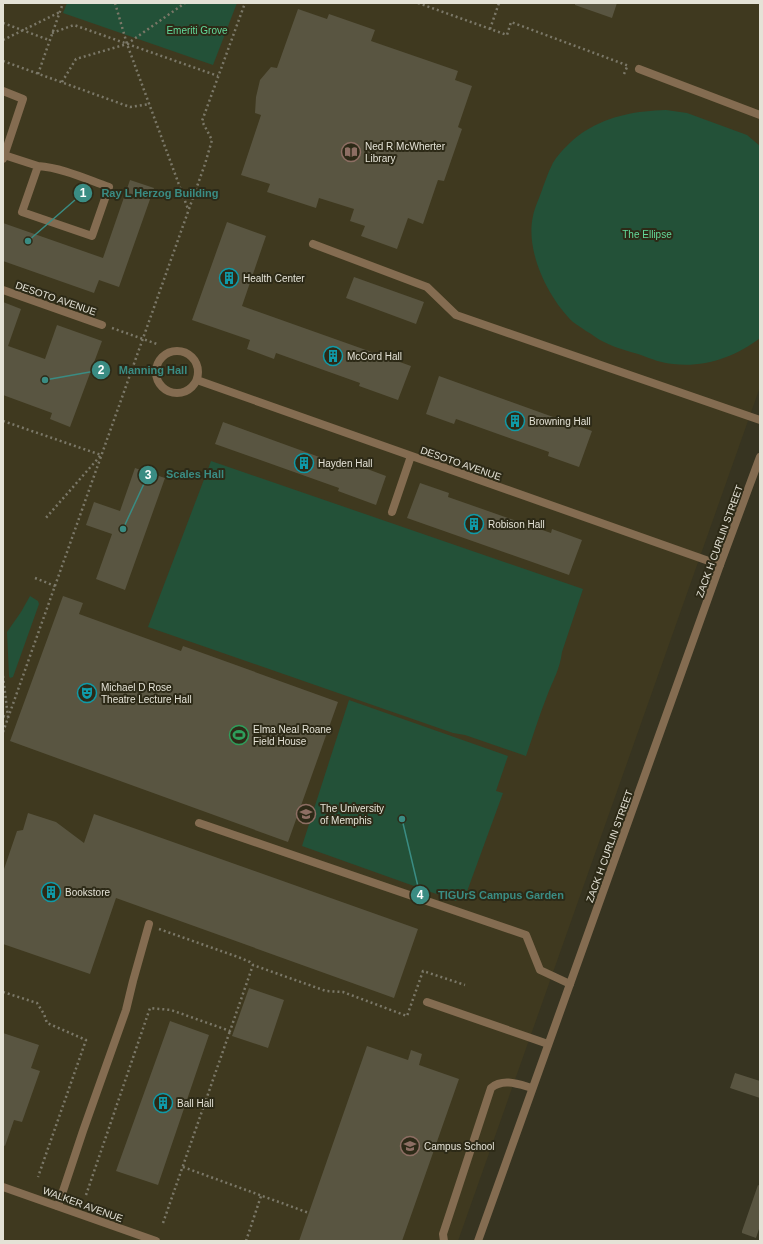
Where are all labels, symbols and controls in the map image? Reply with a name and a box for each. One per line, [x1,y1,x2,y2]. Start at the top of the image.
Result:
park label: Emeriti Grove [166,25,228,36]
library icon: Ned R McWherter Library [340,141,362,163]
place label: Ned R McWherter Library [365,141,446,164]
callout: Ray L Herzog Building [73,182,226,205]
text: 1 [80,186,87,200]
text: Ray L Herzog Building [101,187,219,199]
park label: The Ellipse [622,229,672,240]
building icon: Health Center [218,267,240,289]
place label: Health Center [243,273,305,284]
street label: DESOTO AVENUE [14,279,98,318]
building icon: McCord Hall [322,345,344,367]
place label: McCord Hall [347,351,402,362]
callout: Manning Hall [91,358,195,381]
text: 2 [98,363,105,377]
text: Manning Hall [119,364,187,376]
building icon: Browning Hall [504,410,526,432]
place label: Browning Hall [529,416,591,427]
street label: DESOTO AVENUE [419,444,503,483]
building icon: Hayden Hall [293,452,315,474]
place label: Hayden Hall [318,458,372,469]
callout: Scales Hall [138,463,232,486]
text: 3 [145,468,152,482]
text: Scales Hall [166,468,224,480]
street label: ZACK H CURLIN STREET [694,483,745,599]
building icon: Robison Hall [463,513,485,535]
place label: Robison Hall [488,519,545,530]
theatre icon: Michael D Rose Theatre Lecture Hall [76,682,98,704]
place label: Michael D Rose Theatre Lecture Hall [101,682,192,705]
sports icon: Elma Neal Roane Field House [228,724,250,746]
place label: Elma Neal Roane Field House [253,724,332,747]
street label: ZACK H CURLIN STREET [584,788,635,904]
school or university icon: The University of Memphis [295,803,317,825]
place label: The University of Memphis [320,803,384,826]
building icon: Bookstore [40,881,62,903]
callout: TIGUrS Campus Garden [410,884,572,907]
place label: Bookstore [65,887,110,898]
text: 4 [417,888,424,902]
text: TIGUrS Campus Garden [438,889,564,901]
building icon: Ball Hall [152,1092,174,1114]
place label: Ball Hall [177,1098,214,1109]
school or university icon: Campus School [399,1135,421,1157]
place label: Campus School [424,1141,495,1152]
street label: WALKER AVENUE [41,1185,125,1224]

